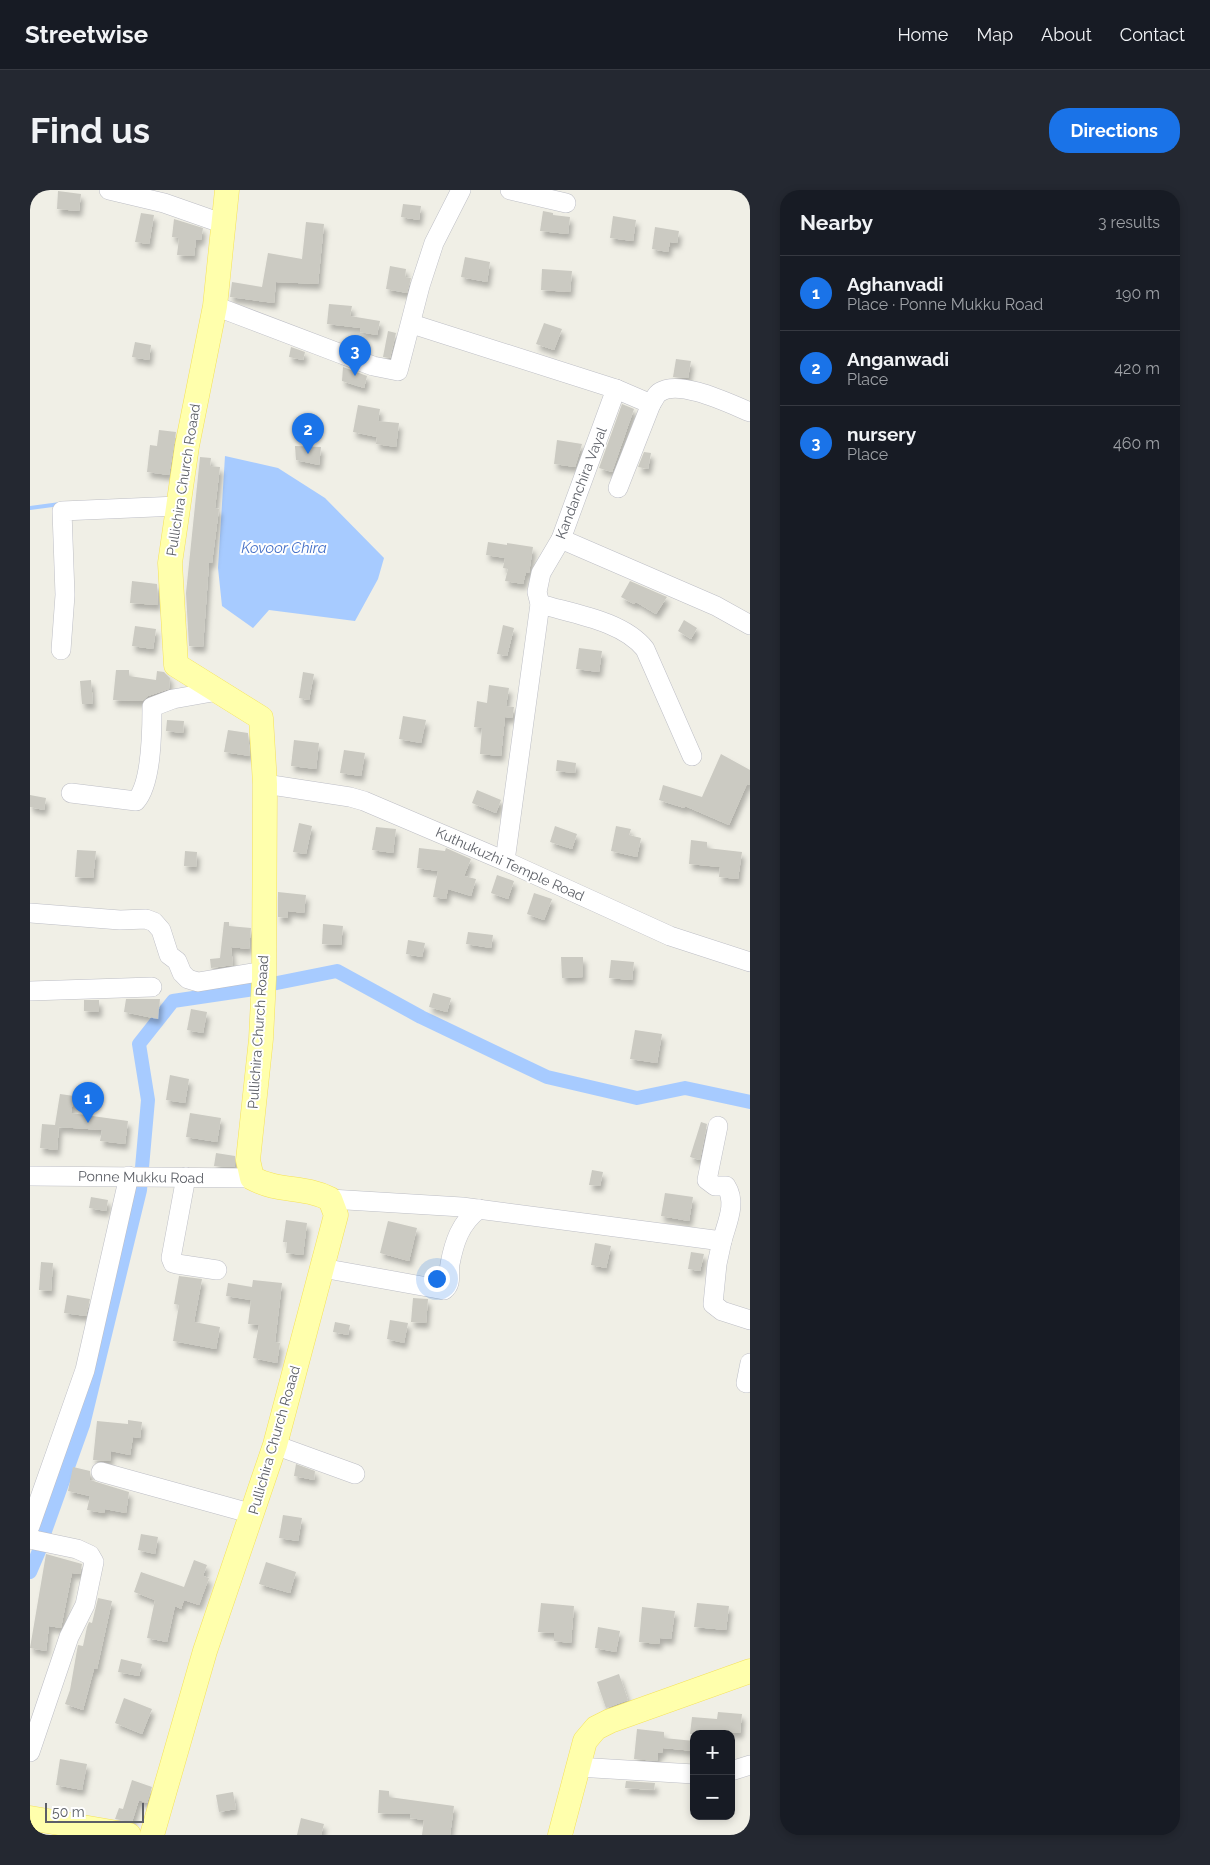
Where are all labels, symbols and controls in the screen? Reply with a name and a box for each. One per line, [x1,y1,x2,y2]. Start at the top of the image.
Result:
text: Streetwise [25,20,148,49]
text: Home [897,24,948,45]
text: Map [976,24,1013,45]
text: About [1041,24,1092,45]
text: Contact [1120,24,1185,45]
button: Directions [1049,108,1180,153]
text: Find us [30,110,150,151]
text: Nearby [800,210,873,235]
text: 3 results [1098,213,1160,232]
text: Aghanvadi [847,273,943,295]
text: 1 [812,284,820,303]
text: 190 m [1115,284,1160,303]
text: Place · Ponne Mukku Road [847,295,1043,314]
pin: 3 [339,335,371,376]
text: Anganwadi [847,348,949,370]
text: 2 [811,359,821,378]
text: 420 m [1114,359,1160,378]
text: Place [847,370,888,389]
street label: Pullichira Church Roaad [163,403,203,557]
pin: 2 [292,413,324,454]
text: nursery [847,423,916,445]
street label: Kandanchira Vayal [552,424,610,541]
text: 3 [812,434,820,453]
text: 460 m [1113,434,1160,453]
text: Place [847,445,888,464]
water label: Kovoor Chira [241,539,327,557]
street label: Kuthukuzhi Temple Road [433,824,587,904]
street label: Pullichira Church Roaad [245,955,271,1109]
pin: 1 [72,1082,104,1123]
street label: Ponne Mukku Road [78,1168,204,1186]
your location [424,1266,450,1292]
street label: Pullichira Church Roaad [245,1364,303,1516]
map controls [690,1730,735,1820]
button: + [690,1730,735,1775]
button: − [690,1775,735,1820]
scale bar [45,1800,144,1823]
text: 50 m [52,1804,85,1820]

